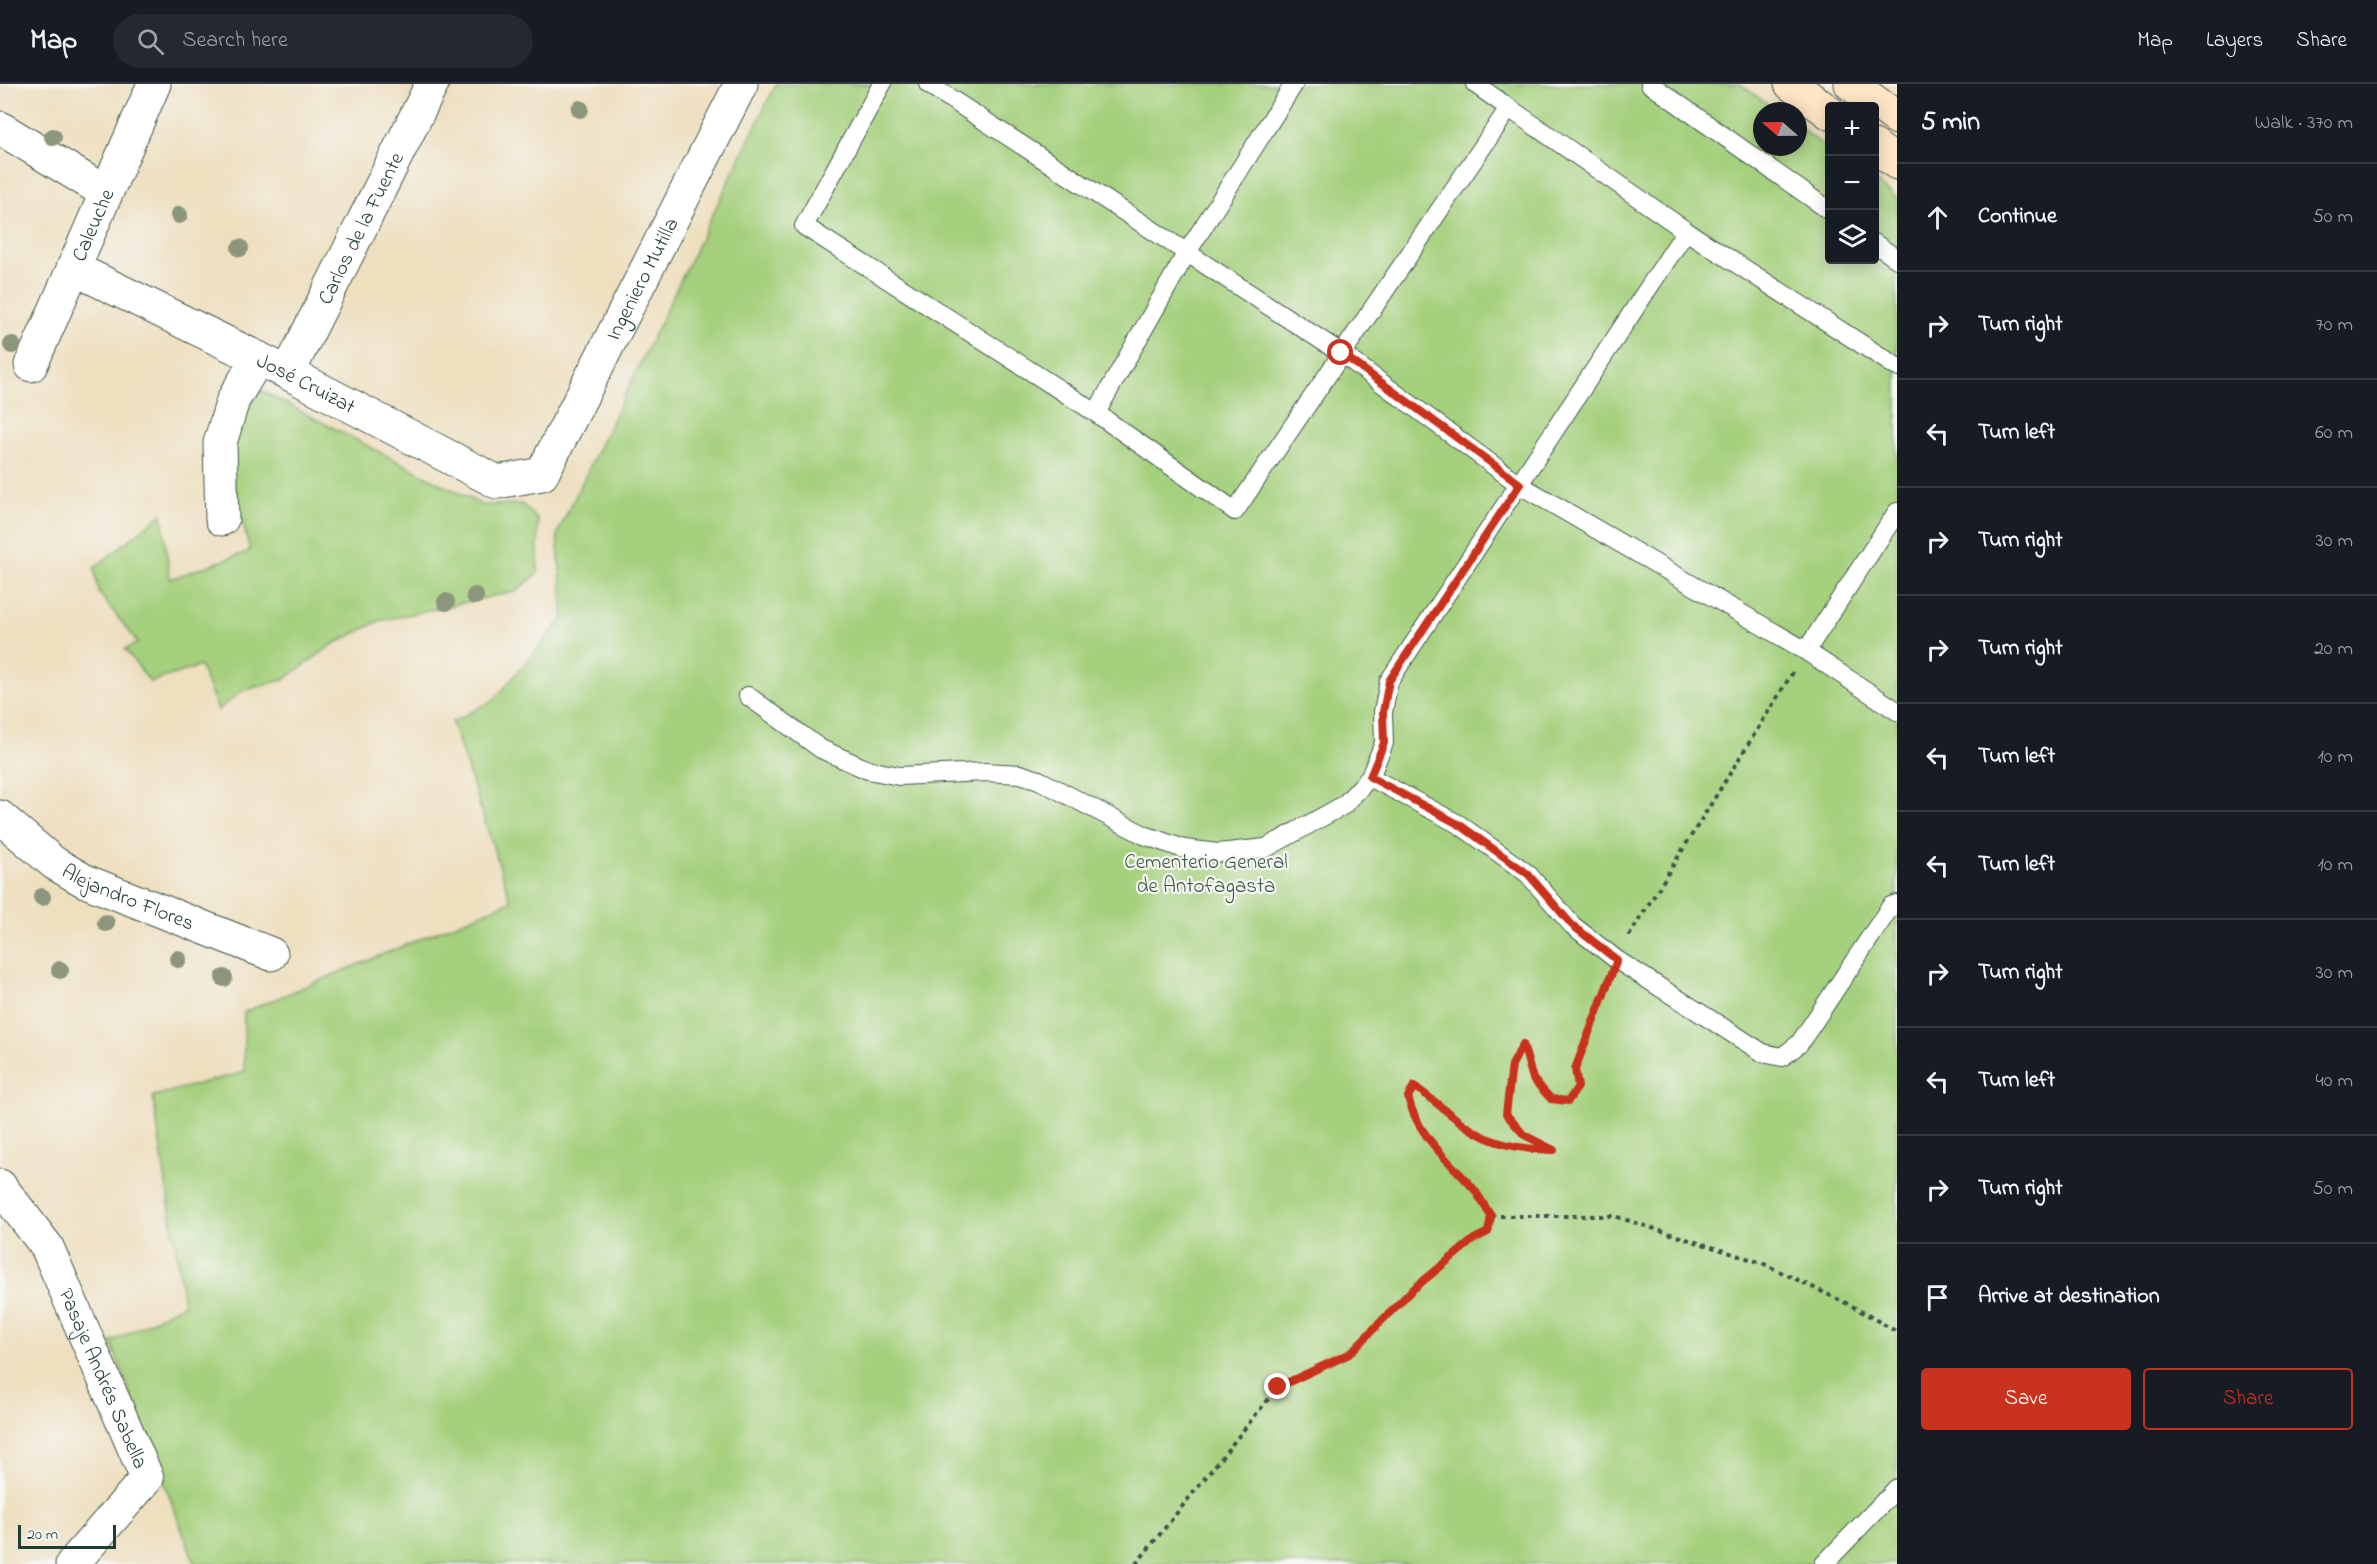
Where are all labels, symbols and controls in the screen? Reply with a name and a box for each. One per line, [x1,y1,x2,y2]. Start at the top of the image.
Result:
search box [113,14,533,68]
text: Map [30,21,77,62]
icon: search [134,25,167,58]
text: Search here [182,25,288,57]
text: Map [2137,26,2173,56]
text: Layers [2206,26,2263,56]
text: Share [2296,26,2347,56]
north arrow [1753,102,1807,156]
map controls [1825,102,1879,264]
button: + [1825,102,1879,156]
text: 5 min [1921,104,1980,142]
text: Walk · 370 m [2255,109,2353,138]
street label: Carlos de la Fuente [311,147,413,310]
button: − [1825,156,1879,210]
street label: Caleuche [65,184,123,267]
icon: ahead [1921,201,1954,234]
text: Continue [1978,201,2057,233]
text: 50 m [2312,203,2353,232]
button: layers [1825,210,1879,264]
street label: Ingeniero Mutilla [600,213,687,346]
icon: right [1921,309,1954,342]
text: Turn right [1978,309,2063,341]
text: 70 m [2316,311,2353,340]
route start [1327,339,1353,365]
street label: José Cruizat [251,347,360,423]
icon: left [1921,417,1954,450]
text: Turn left [1978,417,2055,449]
text: 60 m [2315,419,2353,448]
icon: right [1921,525,1954,558]
text: Turn right [1978,525,2063,557]
text: 30 m [2316,527,2353,556]
icon: right [1921,633,1954,666]
text: Turn right [1978,633,2063,665]
text: 20 m [2314,635,2353,664]
icon: left [1921,741,1954,774]
text: Turn left [1978,741,2055,773]
text: 10 m [2317,743,2353,772]
park label: Cementerio General de Antofagasta [1124,848,1288,904]
icon: left [1921,849,1954,882]
text: Turn left [1978,849,2055,881]
text: 10 m [2317,851,2353,880]
street label: Alejandro Flores [55,858,198,939]
icon: right [1921,957,1954,990]
text: Turn right [1978,957,2063,989]
text: 30 m [2316,959,2353,988]
icon: left [1921,1065,1954,1098]
text: Turn left [1978,1065,2055,1097]
text: 40 m [2316,1067,2353,1096]
icon: right [1921,1173,1954,1206]
text: Turn right [1978,1173,2063,1205]
text: 50 m [2312,1175,2353,1204]
icon: arrive [1921,1281,1954,1314]
text: Arrive at destination [1978,1281,2160,1313]
street label: Pasaje Andrés Sabella [50,1284,154,1474]
button: Save [1921,1368,2131,1430]
button: Share [2143,1368,2353,1430]
route end [1264,1373,1290,1399]
scale bar [18,1522,116,1550]
text: 20 m [27,1523,58,1547]

